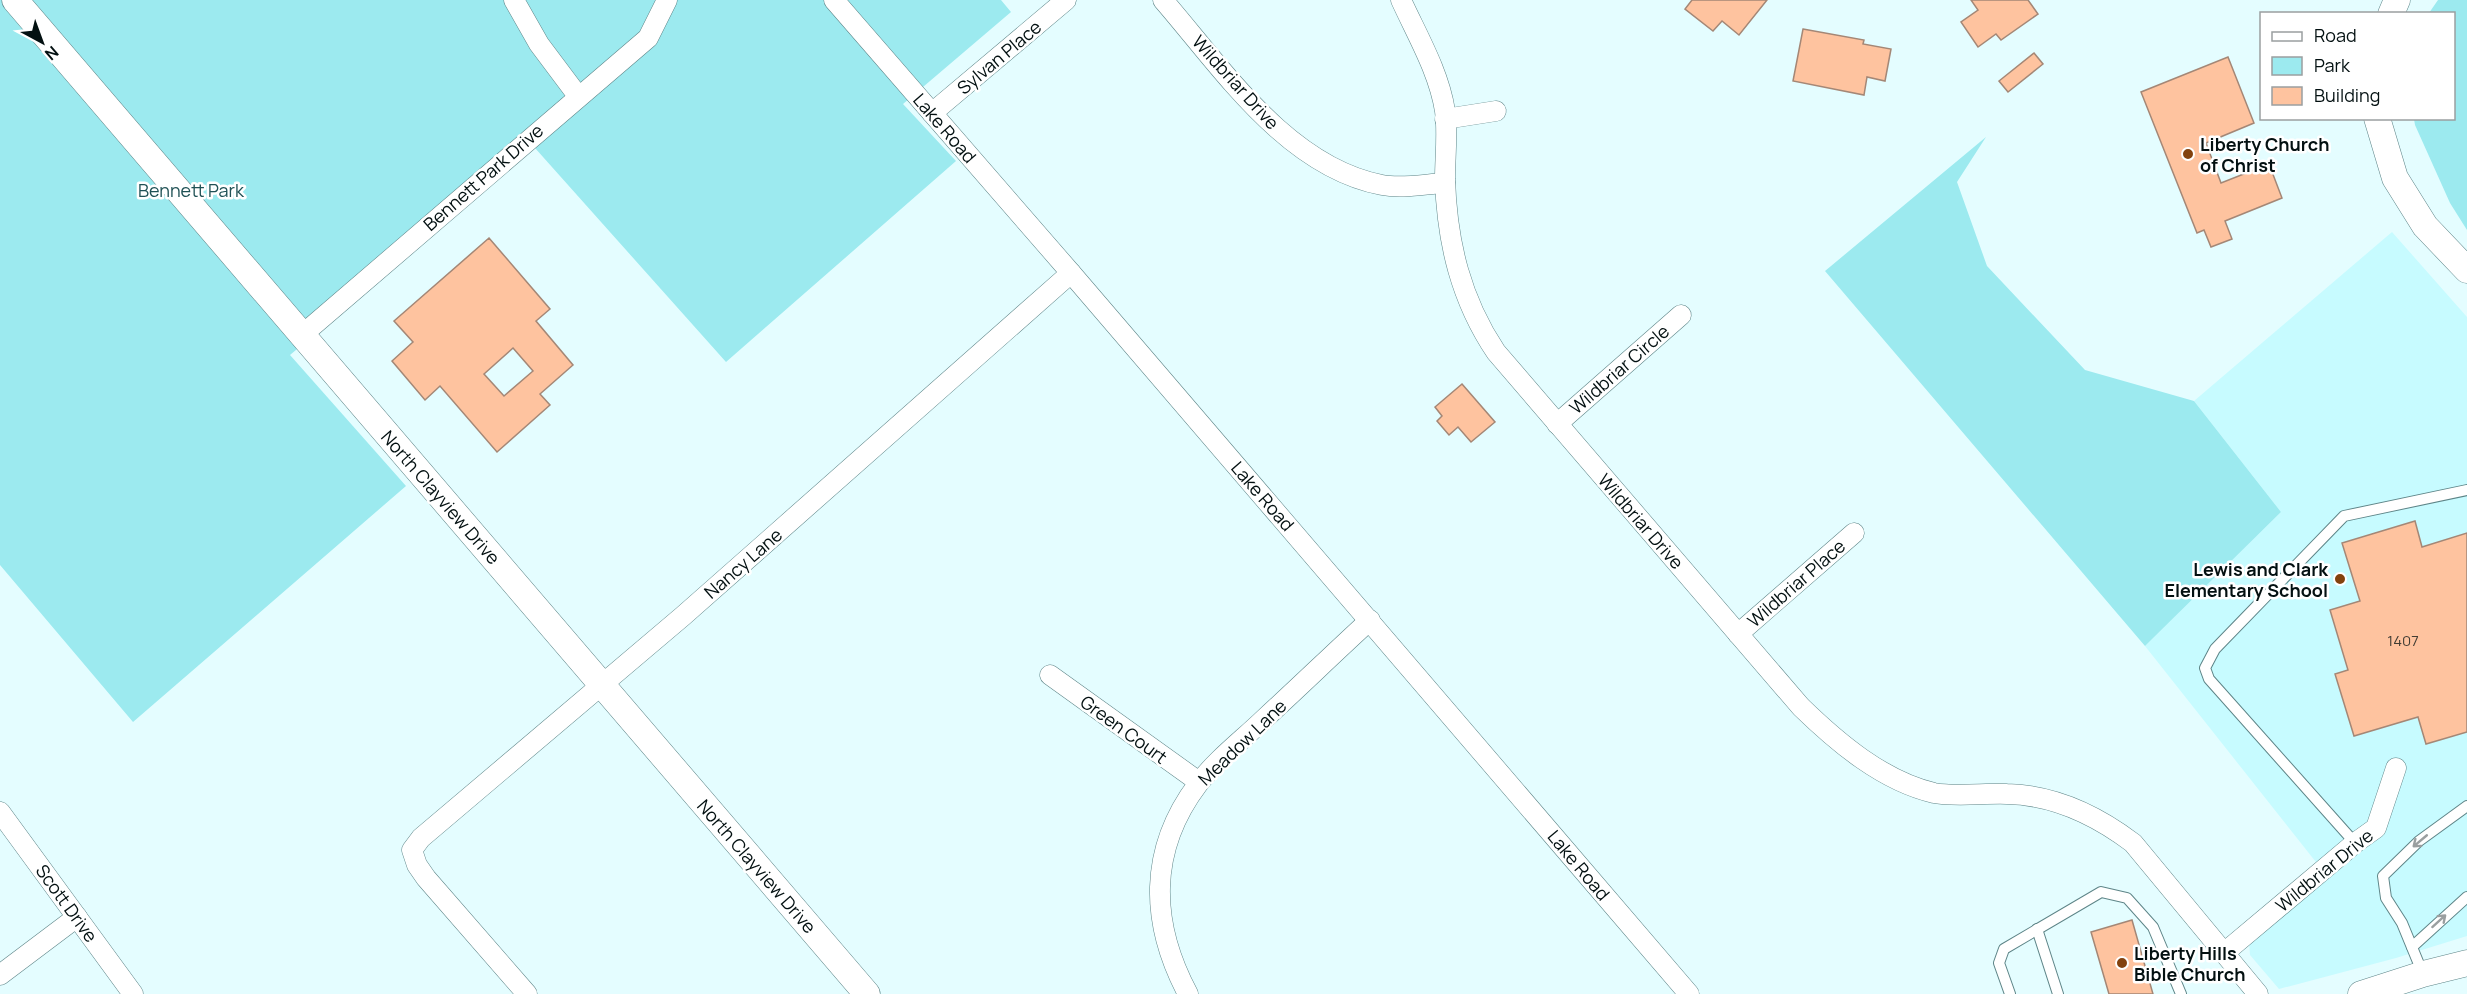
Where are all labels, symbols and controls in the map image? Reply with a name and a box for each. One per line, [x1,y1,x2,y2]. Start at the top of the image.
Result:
north arrow [12,12,72,72]
legend [2260,12,2455,120]
street label: Sylvan Place [952,15,1046,99]
text: Road [2314,23,2357,47]
street label: Wildbriar Drive [1187,30,1285,134]
text: N [40,41,63,65]
text: Park [2314,53,2351,77]
text: Building [2314,83,2380,107]
street label: Lake Road [908,88,982,168]
street label: Bennett Park Drive [418,118,548,236]
place label: Liberty Church of Christ [2200,132,2329,177]
marker: Liberty Church of Christ [2181,147,2195,161]
park label: Bennett Park [138,178,245,202]
street label: Wildbriar Circle [1564,319,1674,419]
street label: North Clayview Drive [376,425,506,569]
street label: Lake Road [1226,456,1300,536]
street label: Wildbriar Drive [1593,468,1689,574]
street label: Nancy Lane [699,522,787,604]
street label: Wildbriar Place [1742,534,1850,632]
place label: Lewis and Clark Elementary School [2165,557,2329,602]
marker: Lewis and Clark Elementary School [2333,572,2347,586]
house number: 1407 [2387,630,2419,651]
street label: Green Court [1076,689,1172,769]
street label: Meadow Lane [1193,694,1291,790]
street label: North Clayview Drive [692,794,822,938]
street label: Wildbriar Drive [2270,823,2378,917]
street label: Lake Road [1543,825,1615,905]
one-way arrow [2412,834,2428,847]
street label: Scott Drive [31,859,103,947]
one-way arrow [2431,915,2446,929]
place label: Liberty Hills Bible Church [2134,941,2245,986]
marker: Liberty Hills Bible Church [2115,956,2129,970]

